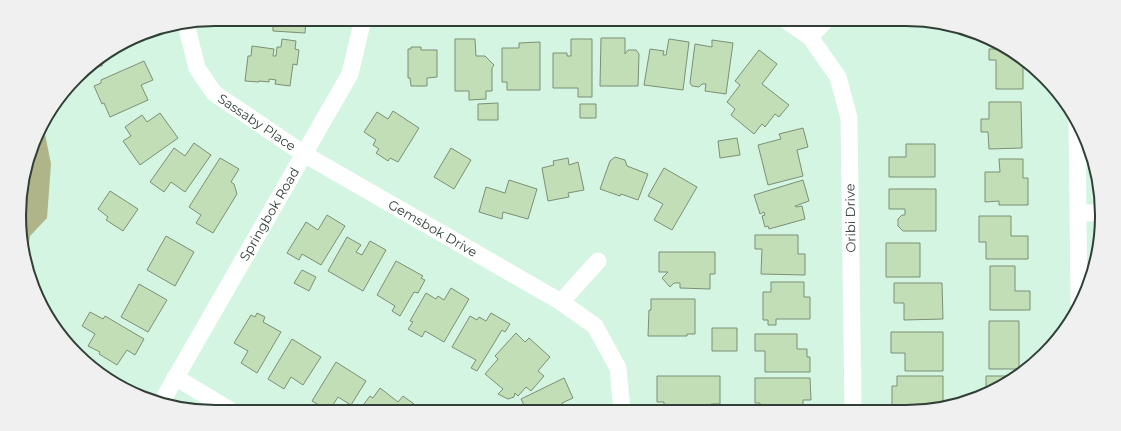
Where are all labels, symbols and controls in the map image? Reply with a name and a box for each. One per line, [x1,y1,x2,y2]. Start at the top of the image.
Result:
street label: Sassaby Place [215,90,299,154]
street label: Springbok Road [236,164,302,264]
street label: Oribi Drive [841,183,859,253]
street label: Gemsbok Drive [386,196,481,260]

